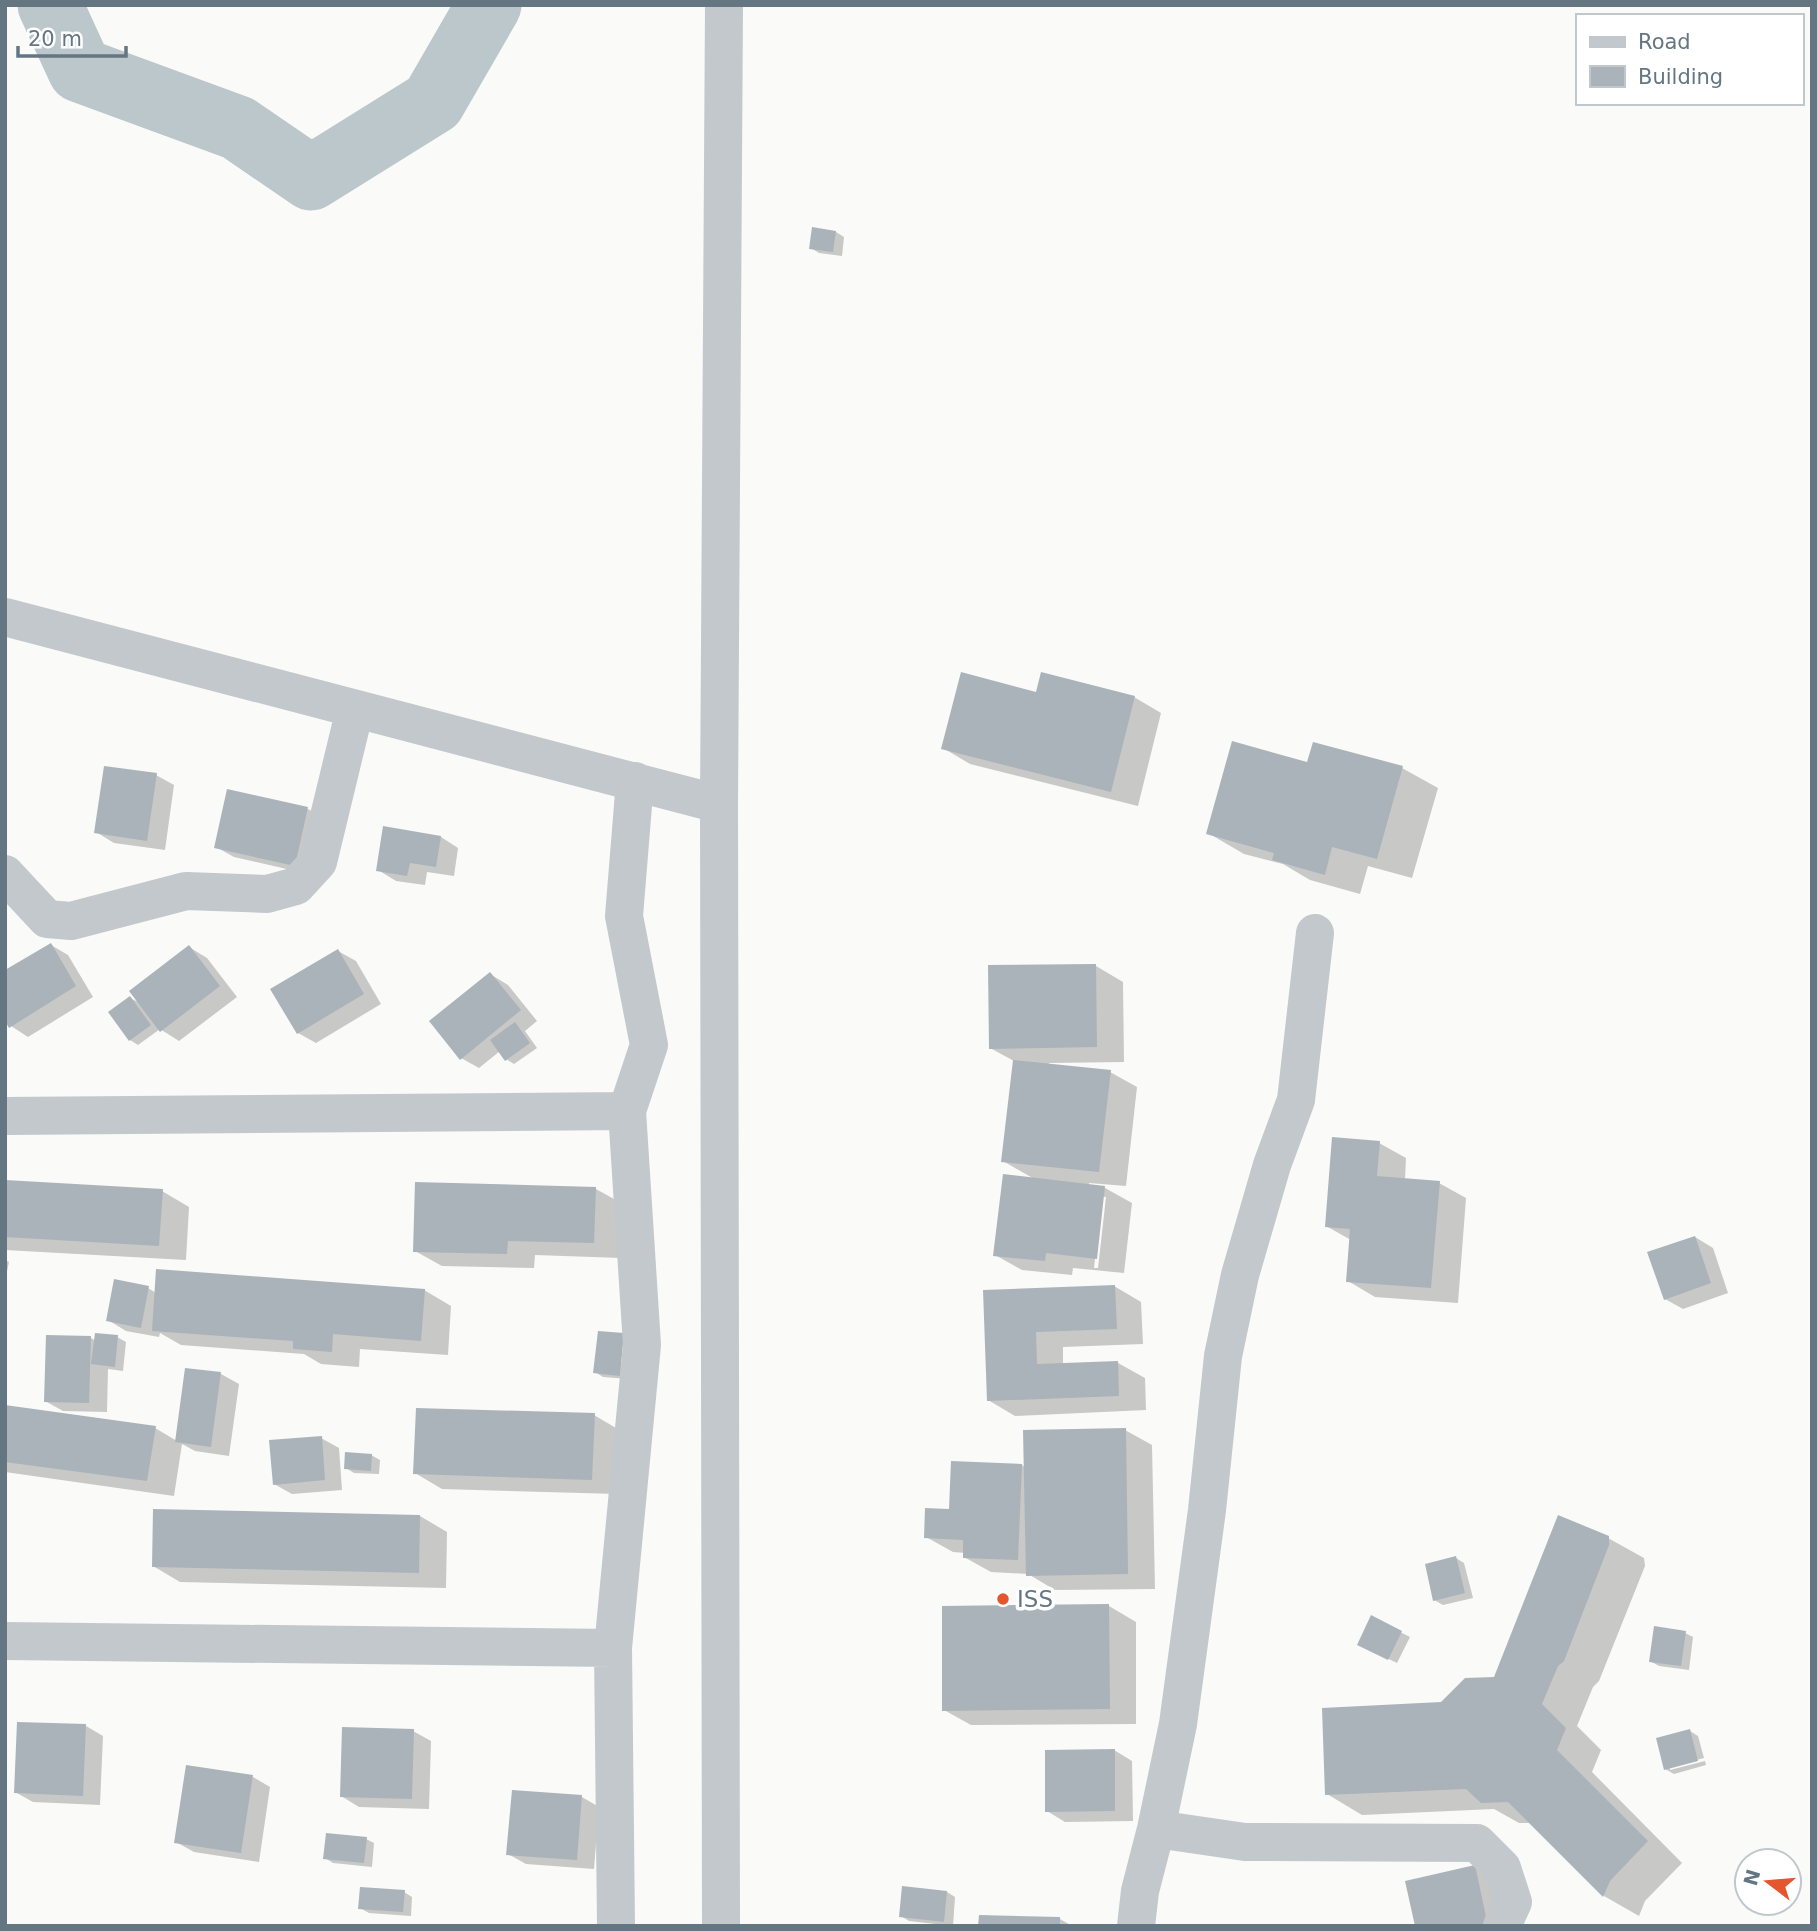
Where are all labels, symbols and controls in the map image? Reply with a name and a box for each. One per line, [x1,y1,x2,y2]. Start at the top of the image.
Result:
scale bar [18,14,126,58]
legend [1576,14,1803,105]
text: 20 m [28,27,82,51]
text: Road [1638,30,1691,54]
text: Building [1638,65,1723,89]
place label: ISS [1017,1586,1053,1612]
marker: ISS [995,1591,1011,1607]
north arrow [1733,1847,1803,1917]
text: N [1739,1867,1764,1888]

